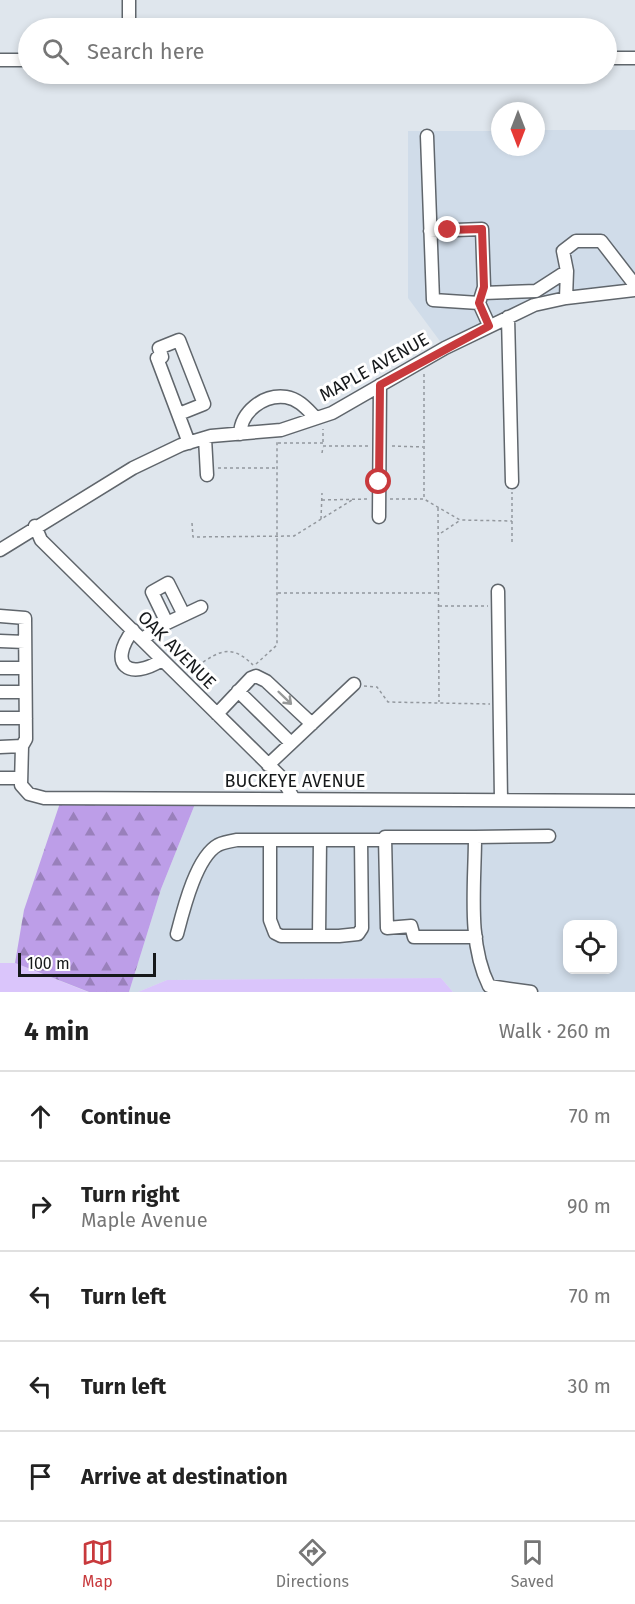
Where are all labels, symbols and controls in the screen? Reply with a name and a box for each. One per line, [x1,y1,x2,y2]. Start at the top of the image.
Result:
search box [18,18,617,84]
icon: search [39,35,72,68]
text: Search here [87,38,205,65]
north arrow [491,102,545,156]
route end [434,216,460,242]
street label: MAPLE AVENUE [315,328,433,406]
route start [365,468,391,494]
street label: OAK AVENUE [133,606,221,694]
one-way arrow [277,691,292,705]
street label: BUCKEYE AVENUE [225,770,365,792]
map controls [563,920,617,974]
button: locate [563,920,617,974]
scale bar [18,950,156,977]
text: 100 m [27,954,70,973]
text: 4 min [24,1016,89,1047]
text: Walk · 260 m [499,1019,611,1043]
icon: ahead [24,1100,57,1133]
text: Continue [81,1103,171,1130]
text: 70 m [569,1104,611,1128]
text: Turn right [81,1181,180,1208]
icon: right [24,1190,57,1223]
text: 90 m [567,1194,611,1218]
text: Maple Avenue [81,1208,208,1232]
icon: left [24,1280,57,1313]
text: Turn left [81,1283,166,1310]
text: 70 m [569,1284,611,1308]
icon: left [24,1370,57,1403]
text: Turn left [81,1373,166,1400]
text: 30 m [567,1374,611,1398]
icon: arrive [24,1460,57,1493]
text: Arrive at destination [81,1463,288,1490]
tab: Map [81,1536,114,1591]
tab: Directions [276,1536,349,1591]
tab: Saved [511,1536,554,1591]

